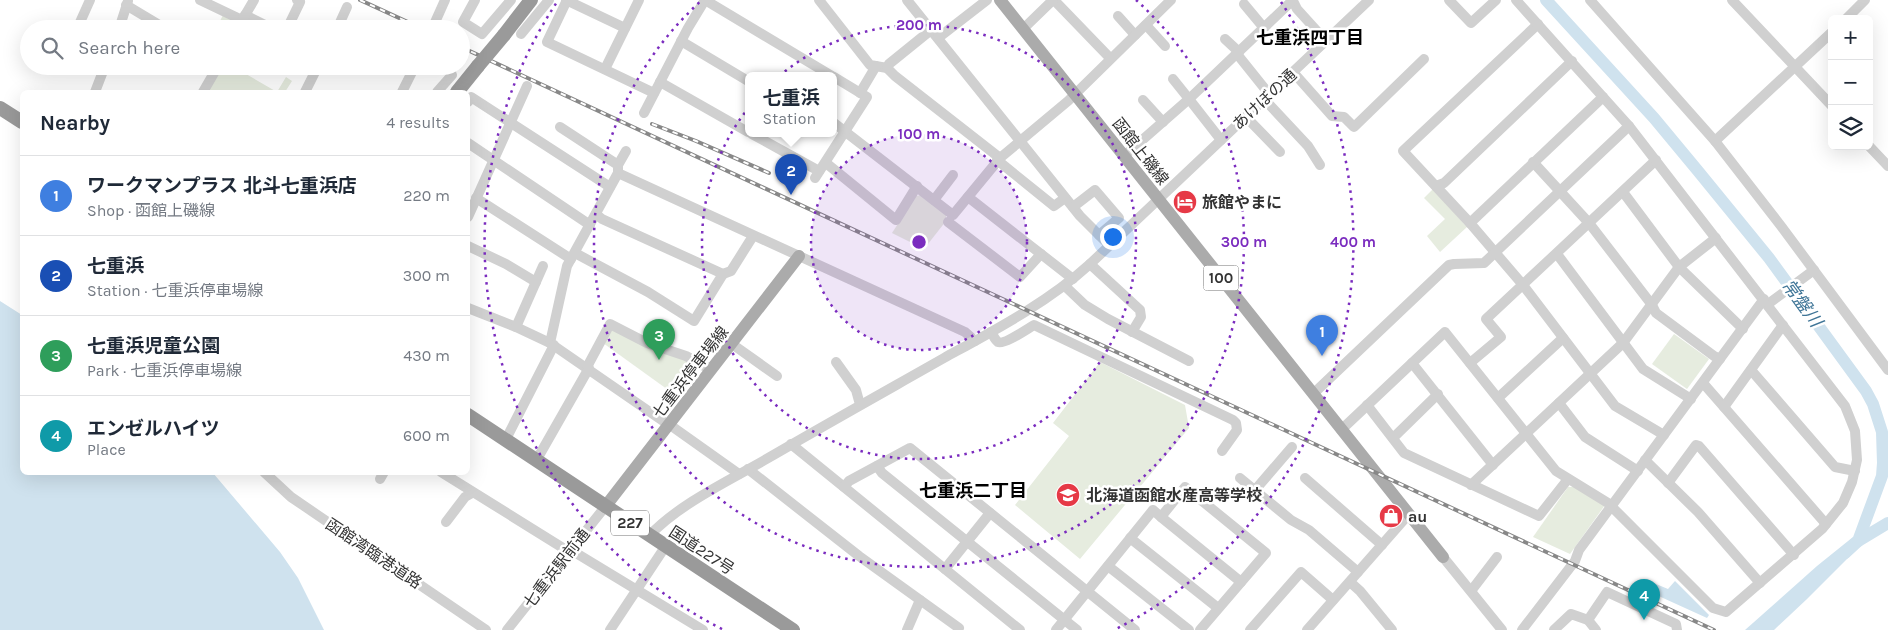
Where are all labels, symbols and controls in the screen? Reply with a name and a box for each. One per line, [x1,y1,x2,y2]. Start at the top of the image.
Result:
map controls [1828,15,1873,150]
button: + [1828,15,1873,60]
text: 200 m [896,16,942,34]
search box [20,20,470,75]
district label: 七重浜四丁目 [1256,27,1364,49]
icon: search [38,34,66,62]
text: Search here [78,37,180,59]
button: − [1828,60,1873,105]
street label: あけぼの通 [1229,65,1300,134]
popup [745,72,837,137]
text: 七重浜 [762,87,820,109]
button: layers [1828,105,1873,150]
text: Station [762,109,816,128]
text: Nearby [40,111,110,135]
text: 4 results [386,113,450,132]
street label: 函館上磯線 [1108,114,1173,189]
text: 100 m [898,125,940,143]
pin: 2 [775,154,807,195]
text: ワークマンプラス 北斗七重浜店 [87,175,357,197]
text: 1 [53,186,59,205]
text: 220 m [403,186,450,205]
hotel icon: 旅館やまに [1172,189,1198,215]
place label: 旅館やまに [1202,193,1282,212]
text: Shop · 函館上磯線 [87,201,215,220]
your location [1100,224,1126,250]
centre of rings [910,233,928,251]
text: 300 m [1221,233,1267,251]
text: 400 m [1330,233,1376,251]
text: 七重浜 [87,255,144,277]
text: 2 [51,266,61,285]
text: 300 m [403,266,450,285]
road number: 100 [1204,266,1238,290]
water label: 常盤川 [1777,275,1828,333]
text: Station · 七重浜停車場線 [87,281,263,300]
pin: 1 [1306,315,1338,356]
pin: 3 [643,319,675,360]
street label: 七重浜停車場線 [648,322,732,422]
text: 七重浜児童公園 [87,335,220,357]
text: 3 [51,346,61,365]
text: 430 m [403,346,450,365]
text: Park · 七重浜停車場線 [87,361,242,380]
text: エンゼルハイツ [87,418,220,440]
text: 4 [51,426,61,445]
text: 600 m [403,426,450,445]
text: Place [87,440,126,459]
district label: 七重浜二丁目 [919,480,1027,502]
school or university icon: 北海道函館水産高等学校 [1055,482,1081,508]
place label: 北海道函館水産高等学校 [1086,486,1262,505]
shop icon: au [1378,503,1404,529]
place label: au [1408,507,1427,526]
road number: 227 [611,510,649,536]
street label: 函館湾臨港道路 [322,514,425,593]
street label: 国道227号 [665,522,738,579]
street label: 七重浜駅前通 [519,525,593,612]
pin: 4 [1628,579,1660,620]

